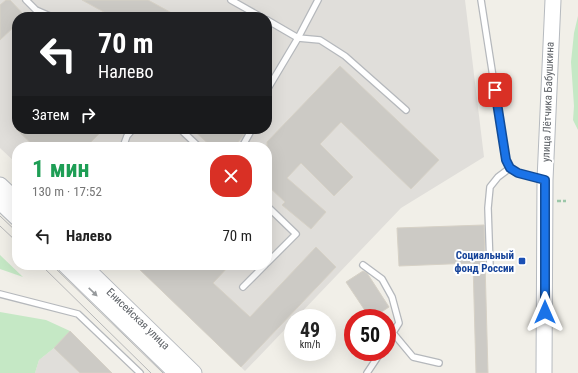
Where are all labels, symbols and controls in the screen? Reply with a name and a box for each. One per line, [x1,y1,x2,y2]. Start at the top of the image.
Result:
text: 70 m [98,27,154,60]
icon: left [32,28,84,80]
street label: улица Лётчика Бабушкина [539,42,557,162]
text: Налево [98,61,154,82]
pin [478,73,512,107]
icon: arrive [484,79,506,101]
icon: right [77,104,99,126]
text: Затем [32,106,69,124]
text: 1 мин [32,155,90,183]
button: close [210,155,252,197]
text: 130 m · 17:52 [32,184,102,199]
icon: left [32,225,54,247]
text: Налево [66,227,112,245]
text: 70 m [222,227,252,245]
place label: Социальный фонд России [455,249,514,275]
marker: Социальный фонд России [517,256,527,266]
street label: Енисейская улица [104,286,172,352]
one-way arrow [88,287,98,297]
position arrow [524,291,566,333]
speed limit sign: 50 [344,309,396,361]
text: 49 [300,318,320,342]
text: km/h [300,339,320,350]

